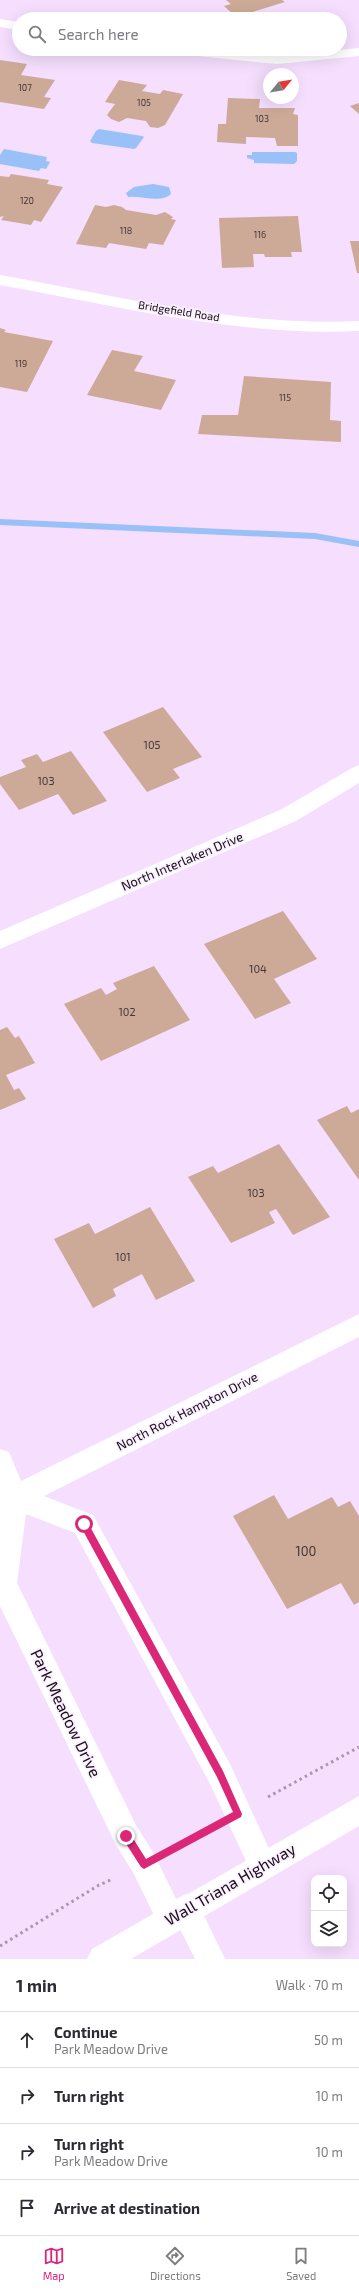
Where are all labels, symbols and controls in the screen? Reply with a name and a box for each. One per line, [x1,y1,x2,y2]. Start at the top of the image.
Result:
search box [12,12,347,56]
icon: search [26,23,48,45]
text: Search here [58,25,139,43]
north arrow [263,68,299,104]
house number: 107 [18,82,32,93]
house number: 105 [137,97,151,108]
house number: 103 [255,113,269,124]
house number: 120 [20,195,34,206]
house number: 118 [120,225,132,236]
house number: 116 [254,229,266,240]
street label: Bridgefield Road [137,298,221,323]
house number: 119 [15,358,27,369]
house number: 115 [279,392,291,403]
house number: 105 [144,738,161,751]
house number: 103 [37,774,55,787]
street label: North Interlaken Drive [119,828,245,894]
house number: 104 [249,962,267,975]
house number: 102 [118,1005,136,1018]
house number: 103 [247,1186,265,1199]
house number: 101 [115,1250,131,1263]
street label: North Rock Hampton Drive [114,1368,260,1454]
route start [75,1515,93,1533]
house number: 100 [296,1543,316,1559]
street label: Park Meadow Drive [27,1646,106,1780]
route end [117,1827,135,1845]
street label: Wall Triana Highway [161,1838,299,1929]
map controls [311,1875,347,1947]
button: locate [311,1875,347,1911]
button: layers [311,1911,347,1947]
text: 1 min [16,1975,57,1995]
text: Walk · 70 m [276,1977,343,1993]
text: Continue [54,2023,117,2041]
icon: ahead [16,2029,38,2051]
text: 50 m [314,2032,343,2048]
text: Park Meadow Drive [54,2041,168,2057]
icon: right [16,2085,38,2107]
text: Turn right [54,2087,124,2105]
text: 10 m [316,2088,343,2104]
text: Turn right [54,2135,124,2153]
icon: right [16,2141,38,2163]
text: 10 m [316,2144,343,2160]
text: Park Meadow Drive [54,2153,168,2169]
icon: arrive [16,2197,38,2219]
text: Arrive at destination [54,2199,200,2217]
tab: Map [43,2245,65,2282]
tab: Directions [150,2245,201,2282]
tab: Saved [286,2245,316,2282]

